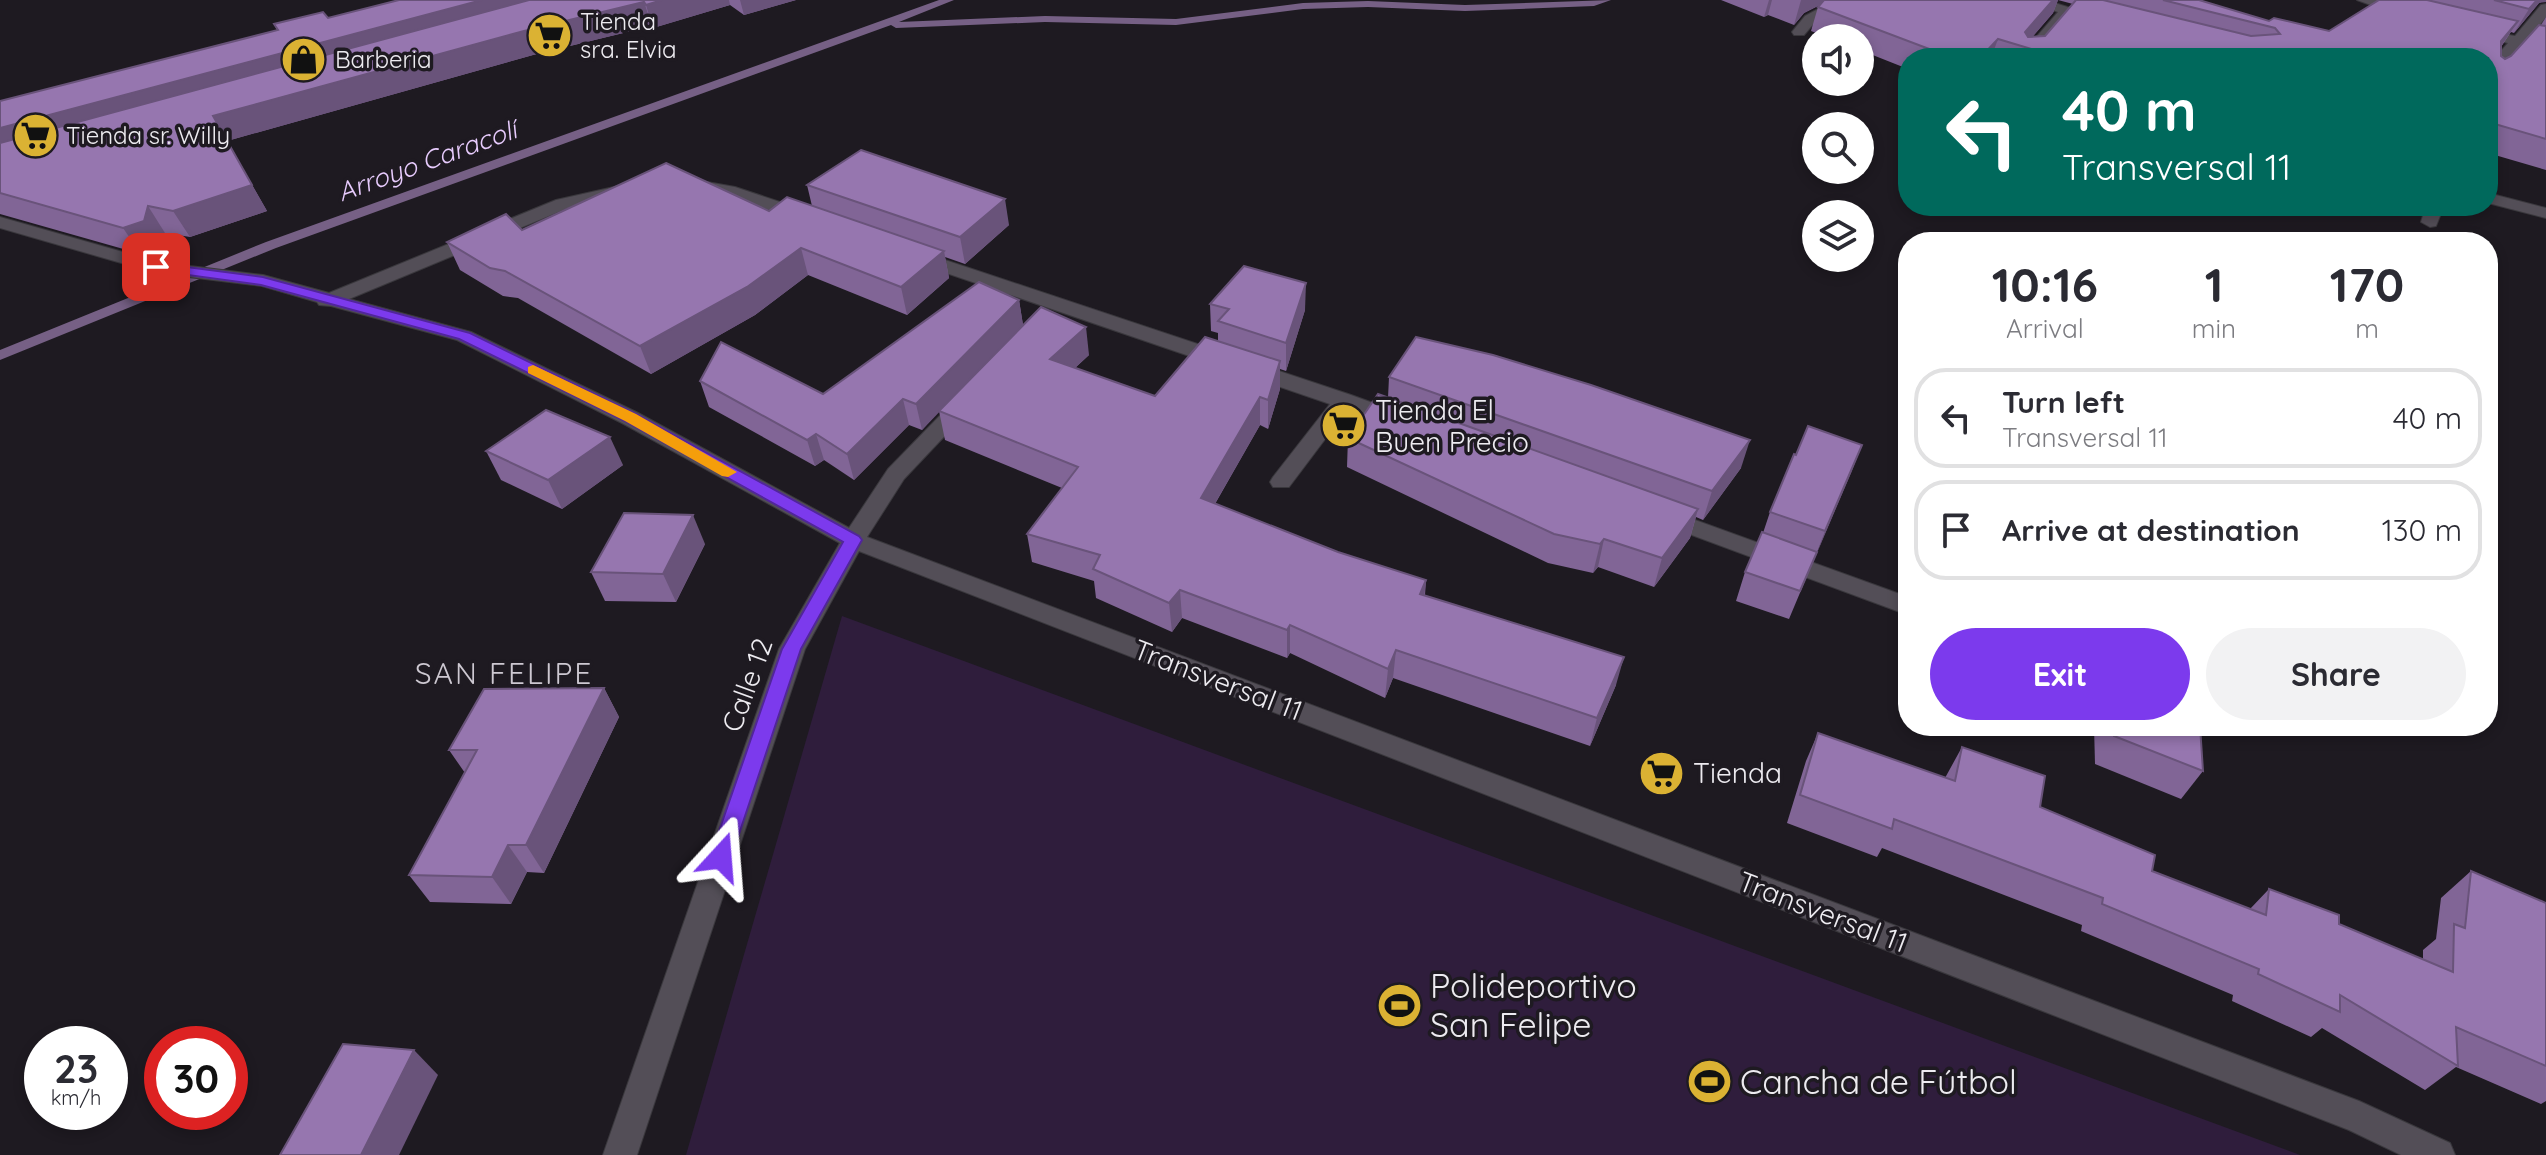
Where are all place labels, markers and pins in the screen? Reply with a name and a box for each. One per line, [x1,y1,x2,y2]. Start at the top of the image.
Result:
place label: Tienda sra. Elvia [580,6,677,64]
supermarket icon: Tienda sra. Elvia [525,12,573,60]
shop icon: Barberia [280,36,328,84]
place label: Barberia [335,44,431,74]
supermarket icon: Tienda sr. Willy [11,112,59,160]
place label: Tienda sr. Willy [66,120,230,150]
pin [122,233,190,301]
place label: Tienda El Buen Precio [1375,392,1529,459]
supermarket icon: Tienda El Buen Precio [1320,402,1368,450]
supermarket icon: Tienda [1638,749,1686,797]
place label: Tienda [1693,755,1782,790]
place label: Polideportivo San Felipe [1430,964,1637,1046]
sports icon: Polideportivo San Felipe [1375,982,1423,1030]
sports icon: Cancha de Fútbol [1685,1058,1733,1106]
place label: Cancha de Fútbol [1740,1060,2017,1103]

